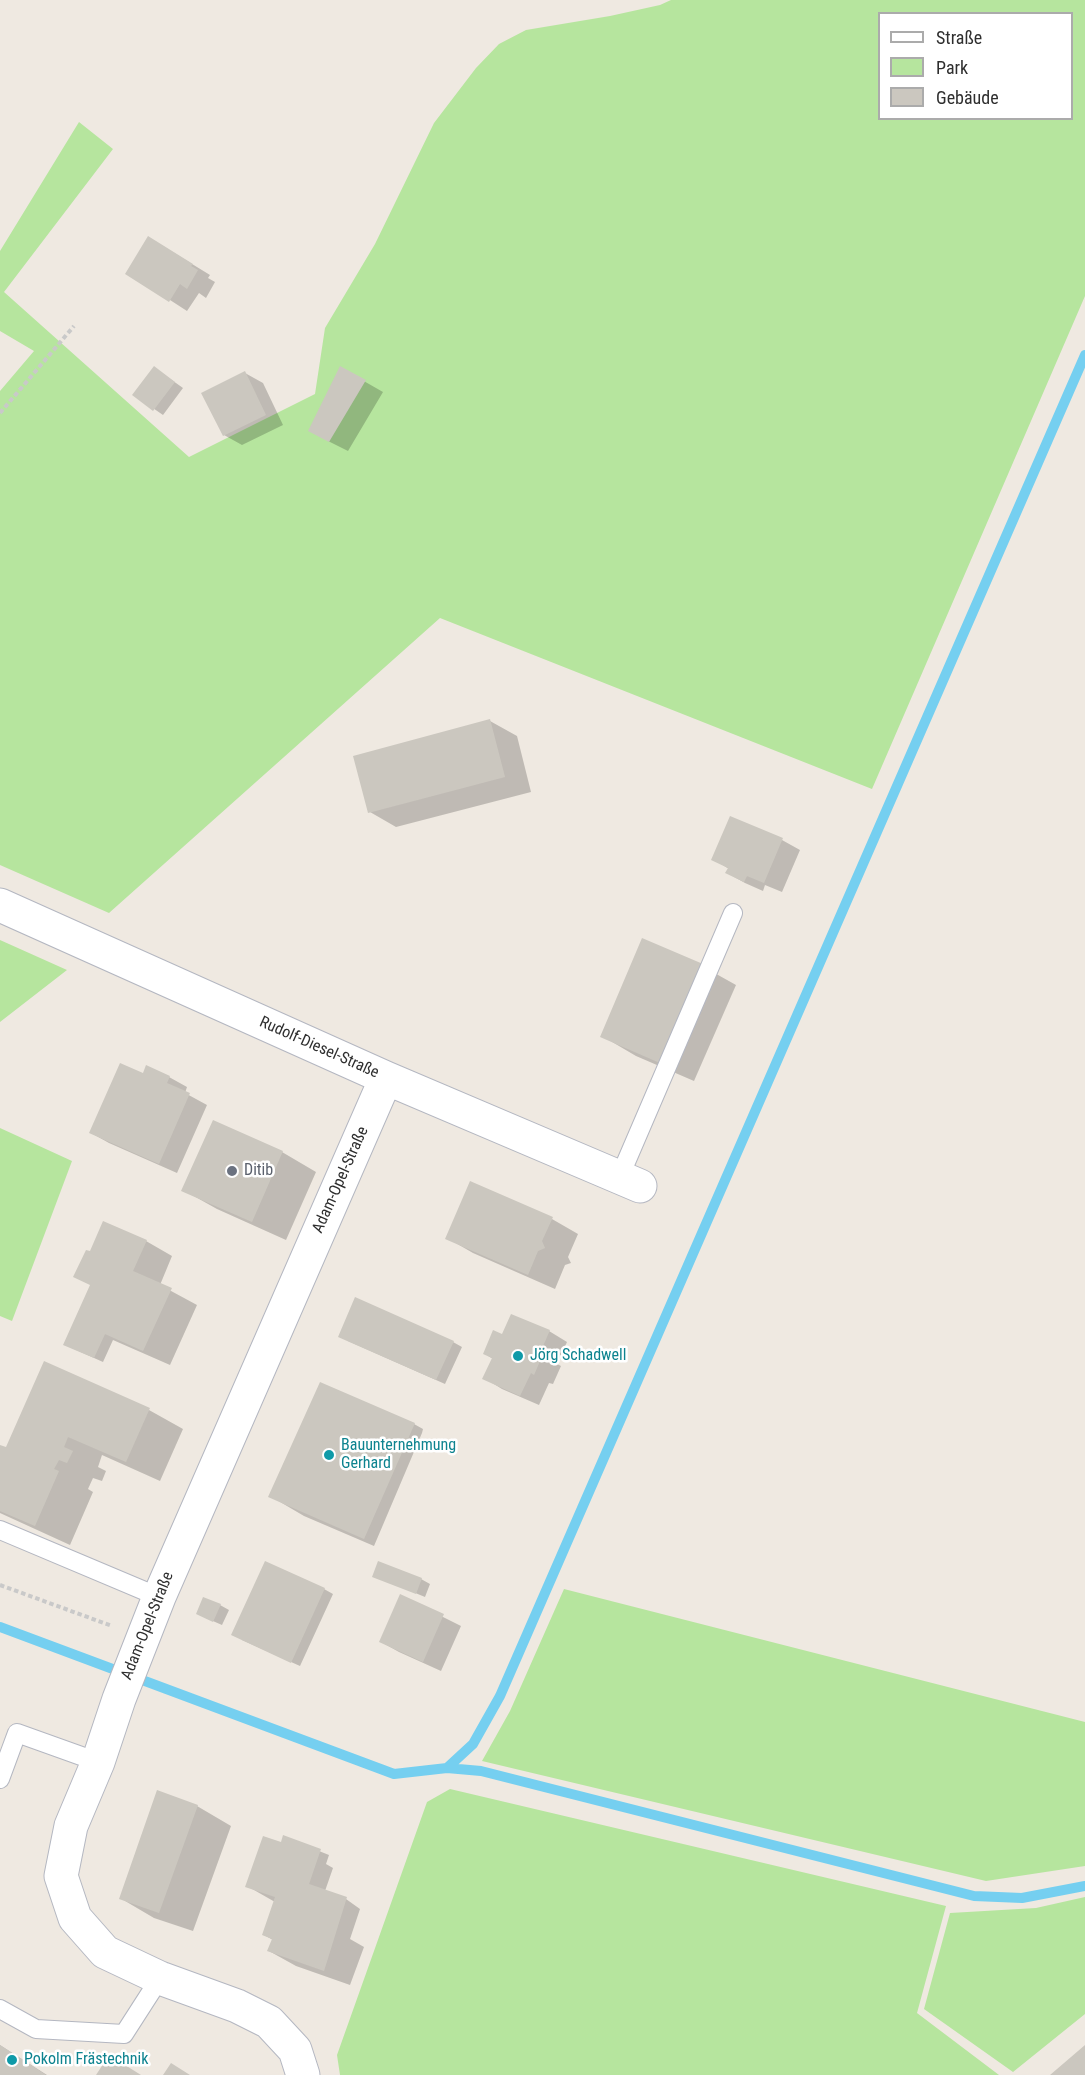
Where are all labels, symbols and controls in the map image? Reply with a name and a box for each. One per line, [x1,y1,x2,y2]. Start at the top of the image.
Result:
legend [878,12,1073,120]
text: Straße [936,27,982,48]
text: Park [936,57,968,78]
text: Gebäude [936,87,999,108]
street label: Rudolf-Diesel-Straße [256,1013,382,1083]
street label: Adam-Opel-Straße [309,1124,373,1236]
place label: Ditib [244,1161,273,1181]
marker: Ditib [225,1164,239,1178]
place label: Jörg Schadwell [530,1346,626,1366]
marker: Jörg Schadwell [511,1349,525,1363]
place label: Bauunternehmung Gerhard [341,1436,456,1474]
marker: Bauunternehmung Gerhard [322,1448,336,1462]
street label: Adam-Opel-Straße [118,1569,178,1683]
place label: Pokolm Frästechnik [24,2050,148,2070]
marker: Pokolm Frästechnik [5,2053,19,2067]

